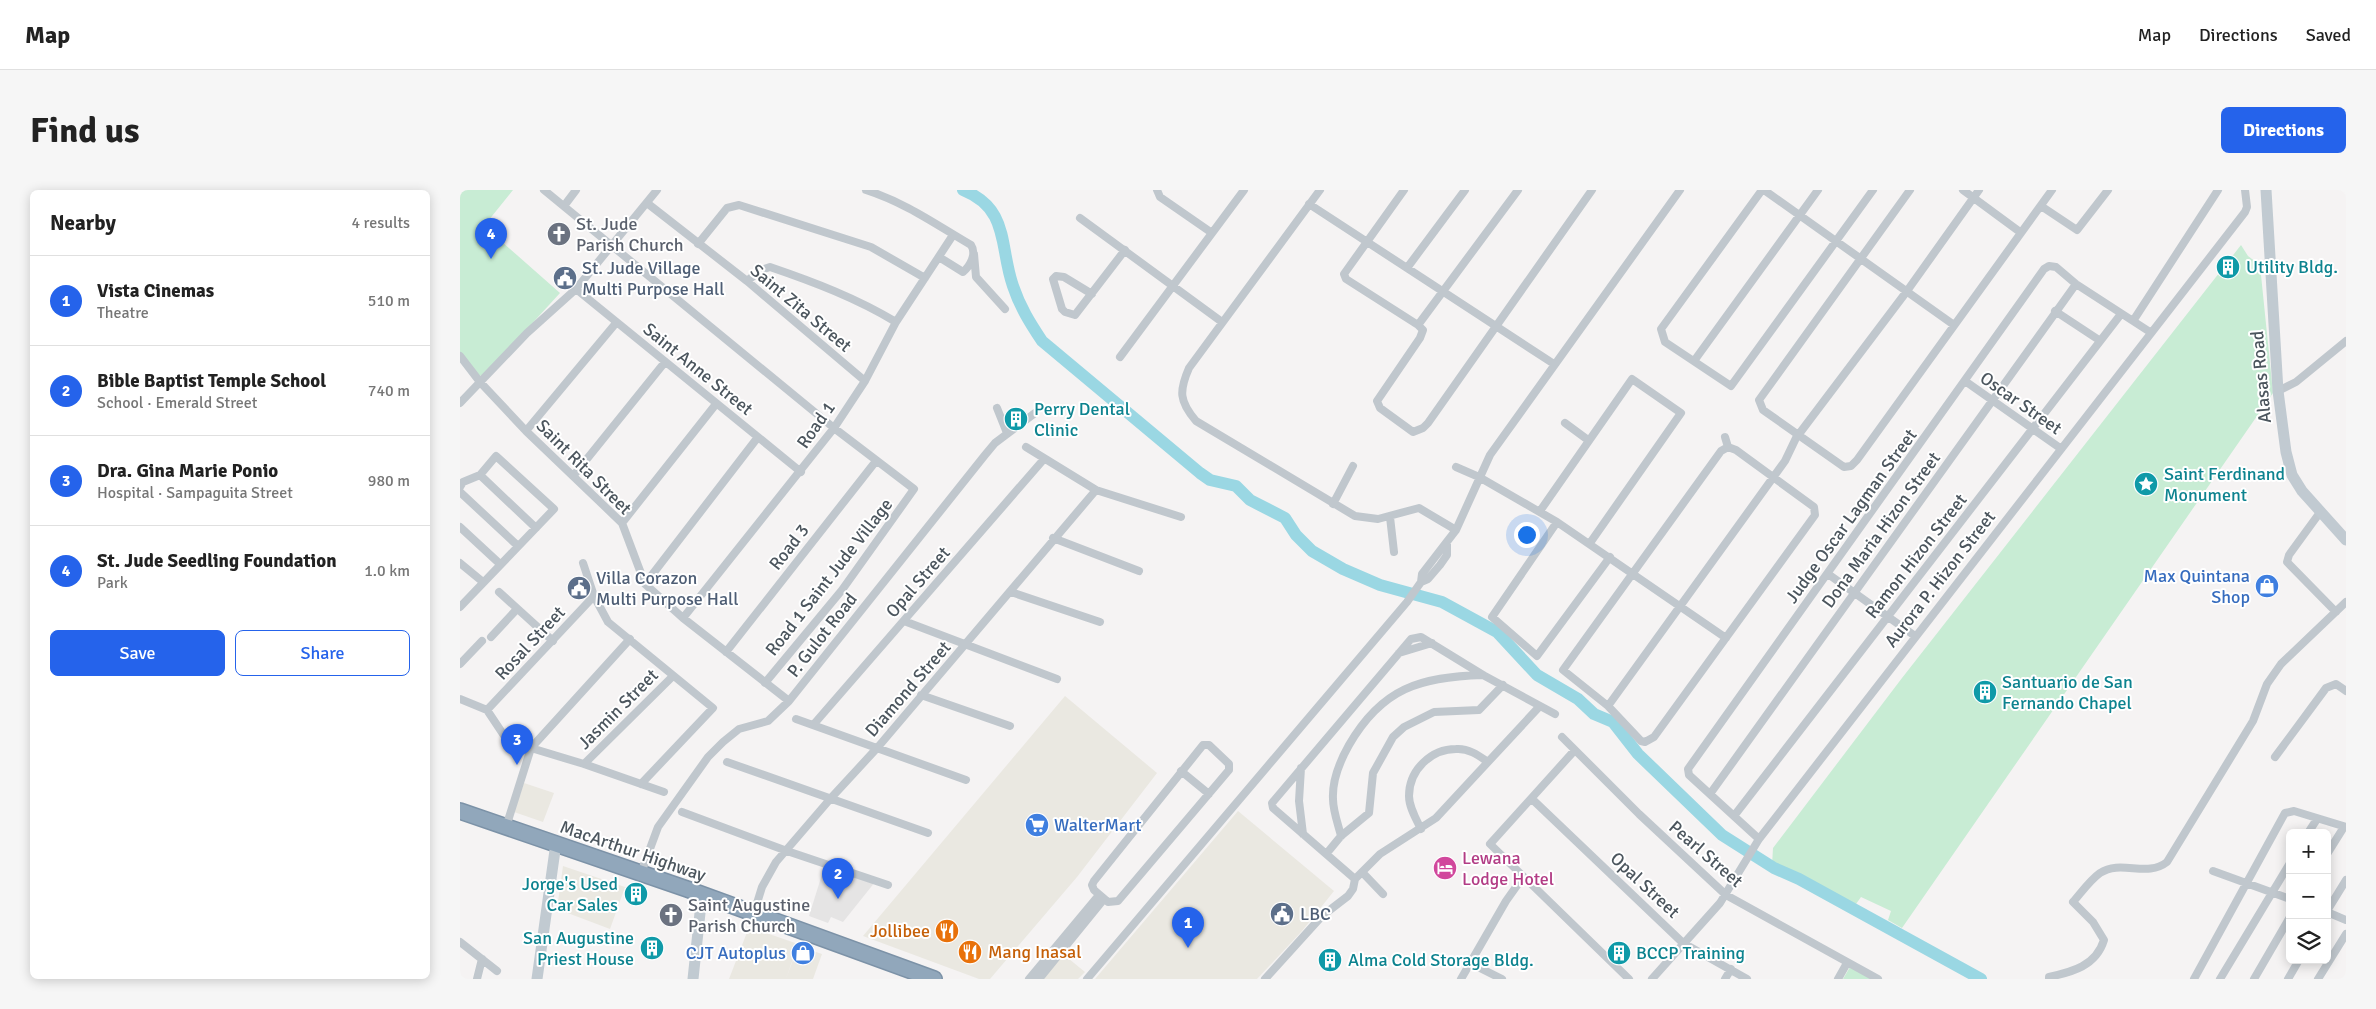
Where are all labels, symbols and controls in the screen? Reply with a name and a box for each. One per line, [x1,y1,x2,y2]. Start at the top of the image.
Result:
text: Map [25,20,70,50]
text: Map [2138,24,2171,46]
text: Directions [2199,24,2278,46]
text: Saved [2306,24,2351,46]
button: Directions [2221,107,2346,153]
text: Find us [30,109,140,152]
text: Nearby [50,210,116,236]
text: 4 results [351,213,410,233]
place label: St. Jude Parish Church [576,213,683,256]
pin: 4 [475,218,507,259]
church icon: St. Jude Parish Church [546,221,572,247]
building icon: Utility Bldg. [2215,254,2241,280]
place label: Utility Bldg. [2246,256,2338,278]
place label: St. Jude Village Multi Purpose Hall [582,257,724,300]
street label: Saint Zita Street [746,259,856,357]
public building icon: St. Jude Village Multi Purpose Hall [552,265,578,291]
text: Vista Cinemas [97,279,214,303]
text: 1 [62,291,70,311]
text: 510 m [368,291,410,311]
text: Theatre [97,303,149,323]
street label: Saint Anne Street [639,318,757,420]
street label: Alasas Road [2246,330,2276,424]
street label: Oscar Street [1976,367,2066,439]
text: Bible Baptist Temple School [97,369,326,393]
text: 2 [62,381,70,401]
text: 740 m [368,381,410,401]
text: School · Emerald Street [97,393,257,413]
street label: Road 1 [792,397,840,453]
place label: Perry Dental Clinic [1034,398,1130,441]
building icon: Perry Dental Clinic [1003,406,1029,432]
street label: Saint Rita Street [532,415,636,519]
street label: Judge Oscar Lagman Street [1780,425,1922,607]
street label: Dona Maria Hizon Street [1817,448,1945,612]
text: Dra. Gina Marie Ponio [97,459,278,483]
place label: Saint Ferdinand Monument [2164,463,2285,506]
text: 3 [62,471,70,491]
text: 980 m [368,471,410,491]
place icon: Saint Ferdinand Monument [2133,471,2159,497]
text: Hospital · Sampaguita Street [97,483,293,503]
street label: Ramon Hizon Street [1861,489,1971,623]
street label: Road 1 Saint Jude Village [761,494,897,660]
street label: Aurora P. Hizon Street [1880,506,2000,652]
street label: Road 3 [764,520,814,574]
your location [1514,522,1540,548]
street label: Opal Street [881,542,955,622]
text: St. Jude Seedling Foundation [97,549,337,573]
text: 4 [62,561,70,581]
text: 1.0 km [364,561,410,581]
place label: Max Quintana Shop [2144,565,2250,608]
place label: Villa Corazon Multi Purpose Hall [596,567,738,610]
text: Park [97,573,128,593]
shop icon: Max Quintana Shop [2254,573,2280,599]
public building icon: Villa Corazon Multi Purpose Hall [566,575,592,601]
street label: P. Gulot Road [782,588,862,682]
street label: Rosal Street [490,601,570,685]
button: Save [50,630,225,676]
button: Share [235,630,410,676]
street label: Diamond Street [860,637,956,741]
street label: Jasmin Street [573,664,663,754]
place label: Santuario de San Fernando Chapel [2002,671,2133,714]
building icon: Santuario de San Fernando Chapel [1972,679,1998,705]
pin: 3 [501,724,533,765]
supermarket icon: WalterMart [1024,812,1050,838]
place label: WalterMart [1054,814,1141,836]
street label: MacArthur Highway [557,816,709,886]
street label: Pearl Street [1665,816,1747,892]
map controls [2286,829,2331,964]
button: + [2286,829,2331,874]
place label: Lewana Lodge Hotel [1462,847,1554,890]
street label: Opal Street [1606,847,1684,923]
hotel icon: Lewana Lodge Hotel [1432,855,1458,881]
pin: 2 [822,858,854,899]
place label: Jorge's Used Car Sales [522,873,618,916]
button: − [2286,874,2331,919]
building icon: Jorge's Used Car Sales [623,881,649,907]
place label: Saint Augustine Parish Church [688,894,810,937]
public building icon: LBC [1269,901,1295,927]
church icon: Saint Augustine Parish Church [658,902,684,928]
place label: LBC [1300,903,1331,925]
pin: 1 [1172,907,1204,948]
restaurant icon: Jollibee [934,918,960,944]
button: layers [2286,919,2331,964]
place label: Jollibee [870,920,930,942]
place label: San Augustine Priest House [523,927,634,970]
building icon: San Augustine Priest House [639,935,665,961]
restaurant icon: Mang Inasal [957,939,983,965]
shop icon: CJT Autoplus [790,940,816,966]
building icon: BCCP Training [1606,940,1632,966]
place label: Mang Inasal [988,941,1081,963]
place label: CJT Autoplus [686,942,786,964]
place label: BCCP Training [1636,942,1745,964]
building icon: Alma Cold Storage Bldg. [1317,947,1343,973]
place label: Alma Cold Storage Bldg. [1348,949,1534,971]

